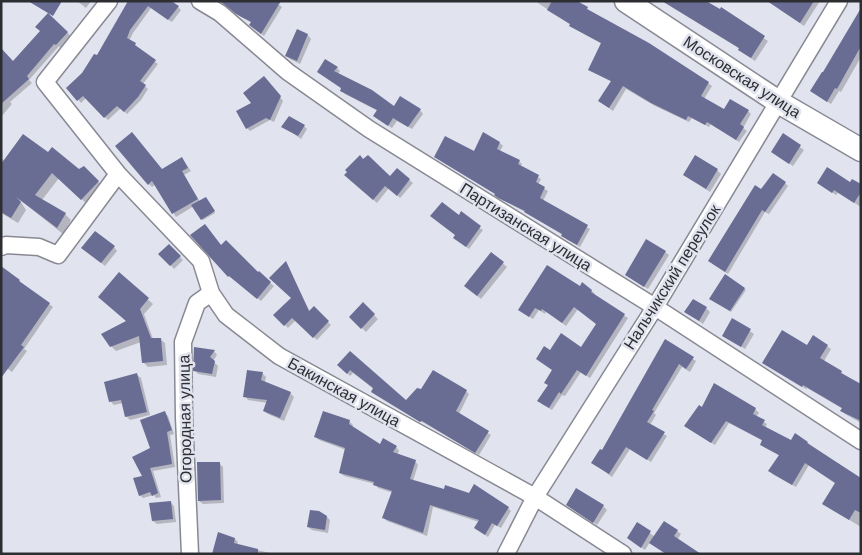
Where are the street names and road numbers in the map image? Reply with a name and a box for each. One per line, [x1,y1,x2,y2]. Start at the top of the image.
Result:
street label: Московская улица [680,33,804,121]
street label: Партизанская улица [457,180,595,274]
street label: Нальчикский переулок [621,201,724,352]
street label: Бакинская улица [285,354,403,430]
street label: Огородная улица [175,355,195,483]

